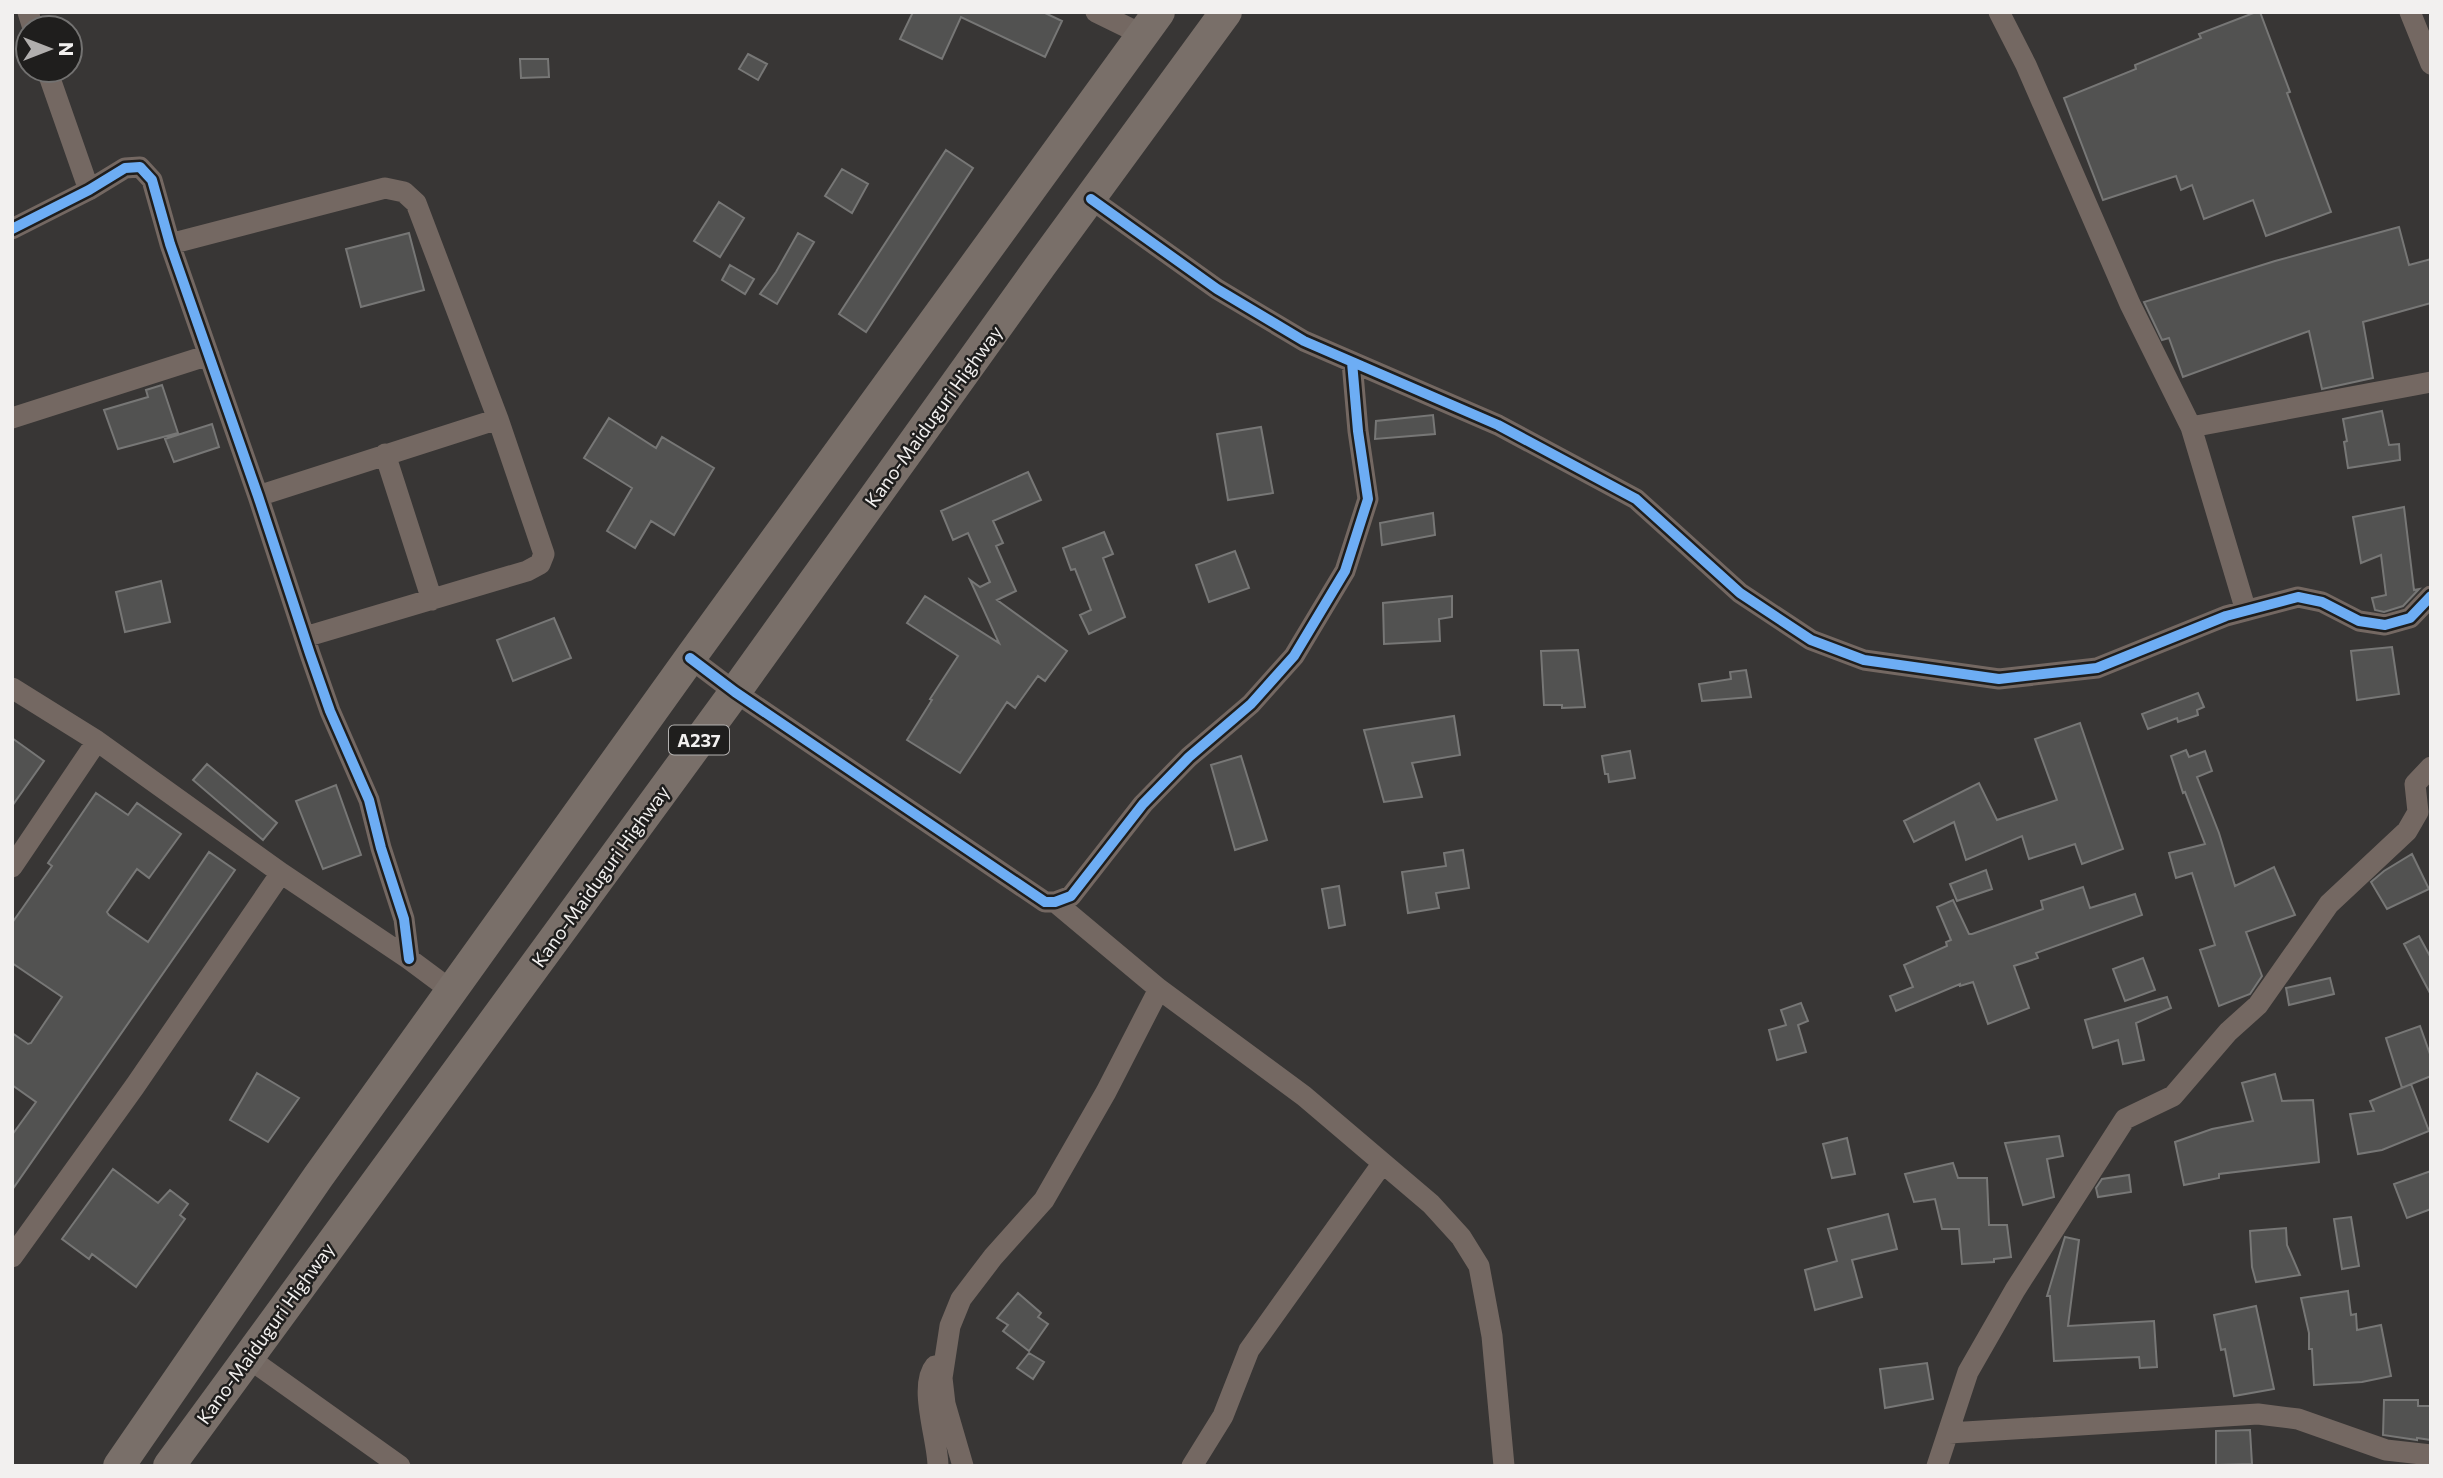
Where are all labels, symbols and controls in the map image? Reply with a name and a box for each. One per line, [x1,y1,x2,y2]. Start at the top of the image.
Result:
north arrow [14,14,84,84]
text: N [55,42,78,56]
street label: Kano-Maiduguri Highway [859,321,1007,511]
road number: A237 [669,726,729,754]
street label: Kano-Maiduguri Highway [526,781,674,971]
street label: Kano-Maiduguri Highway [191,1238,339,1428]

